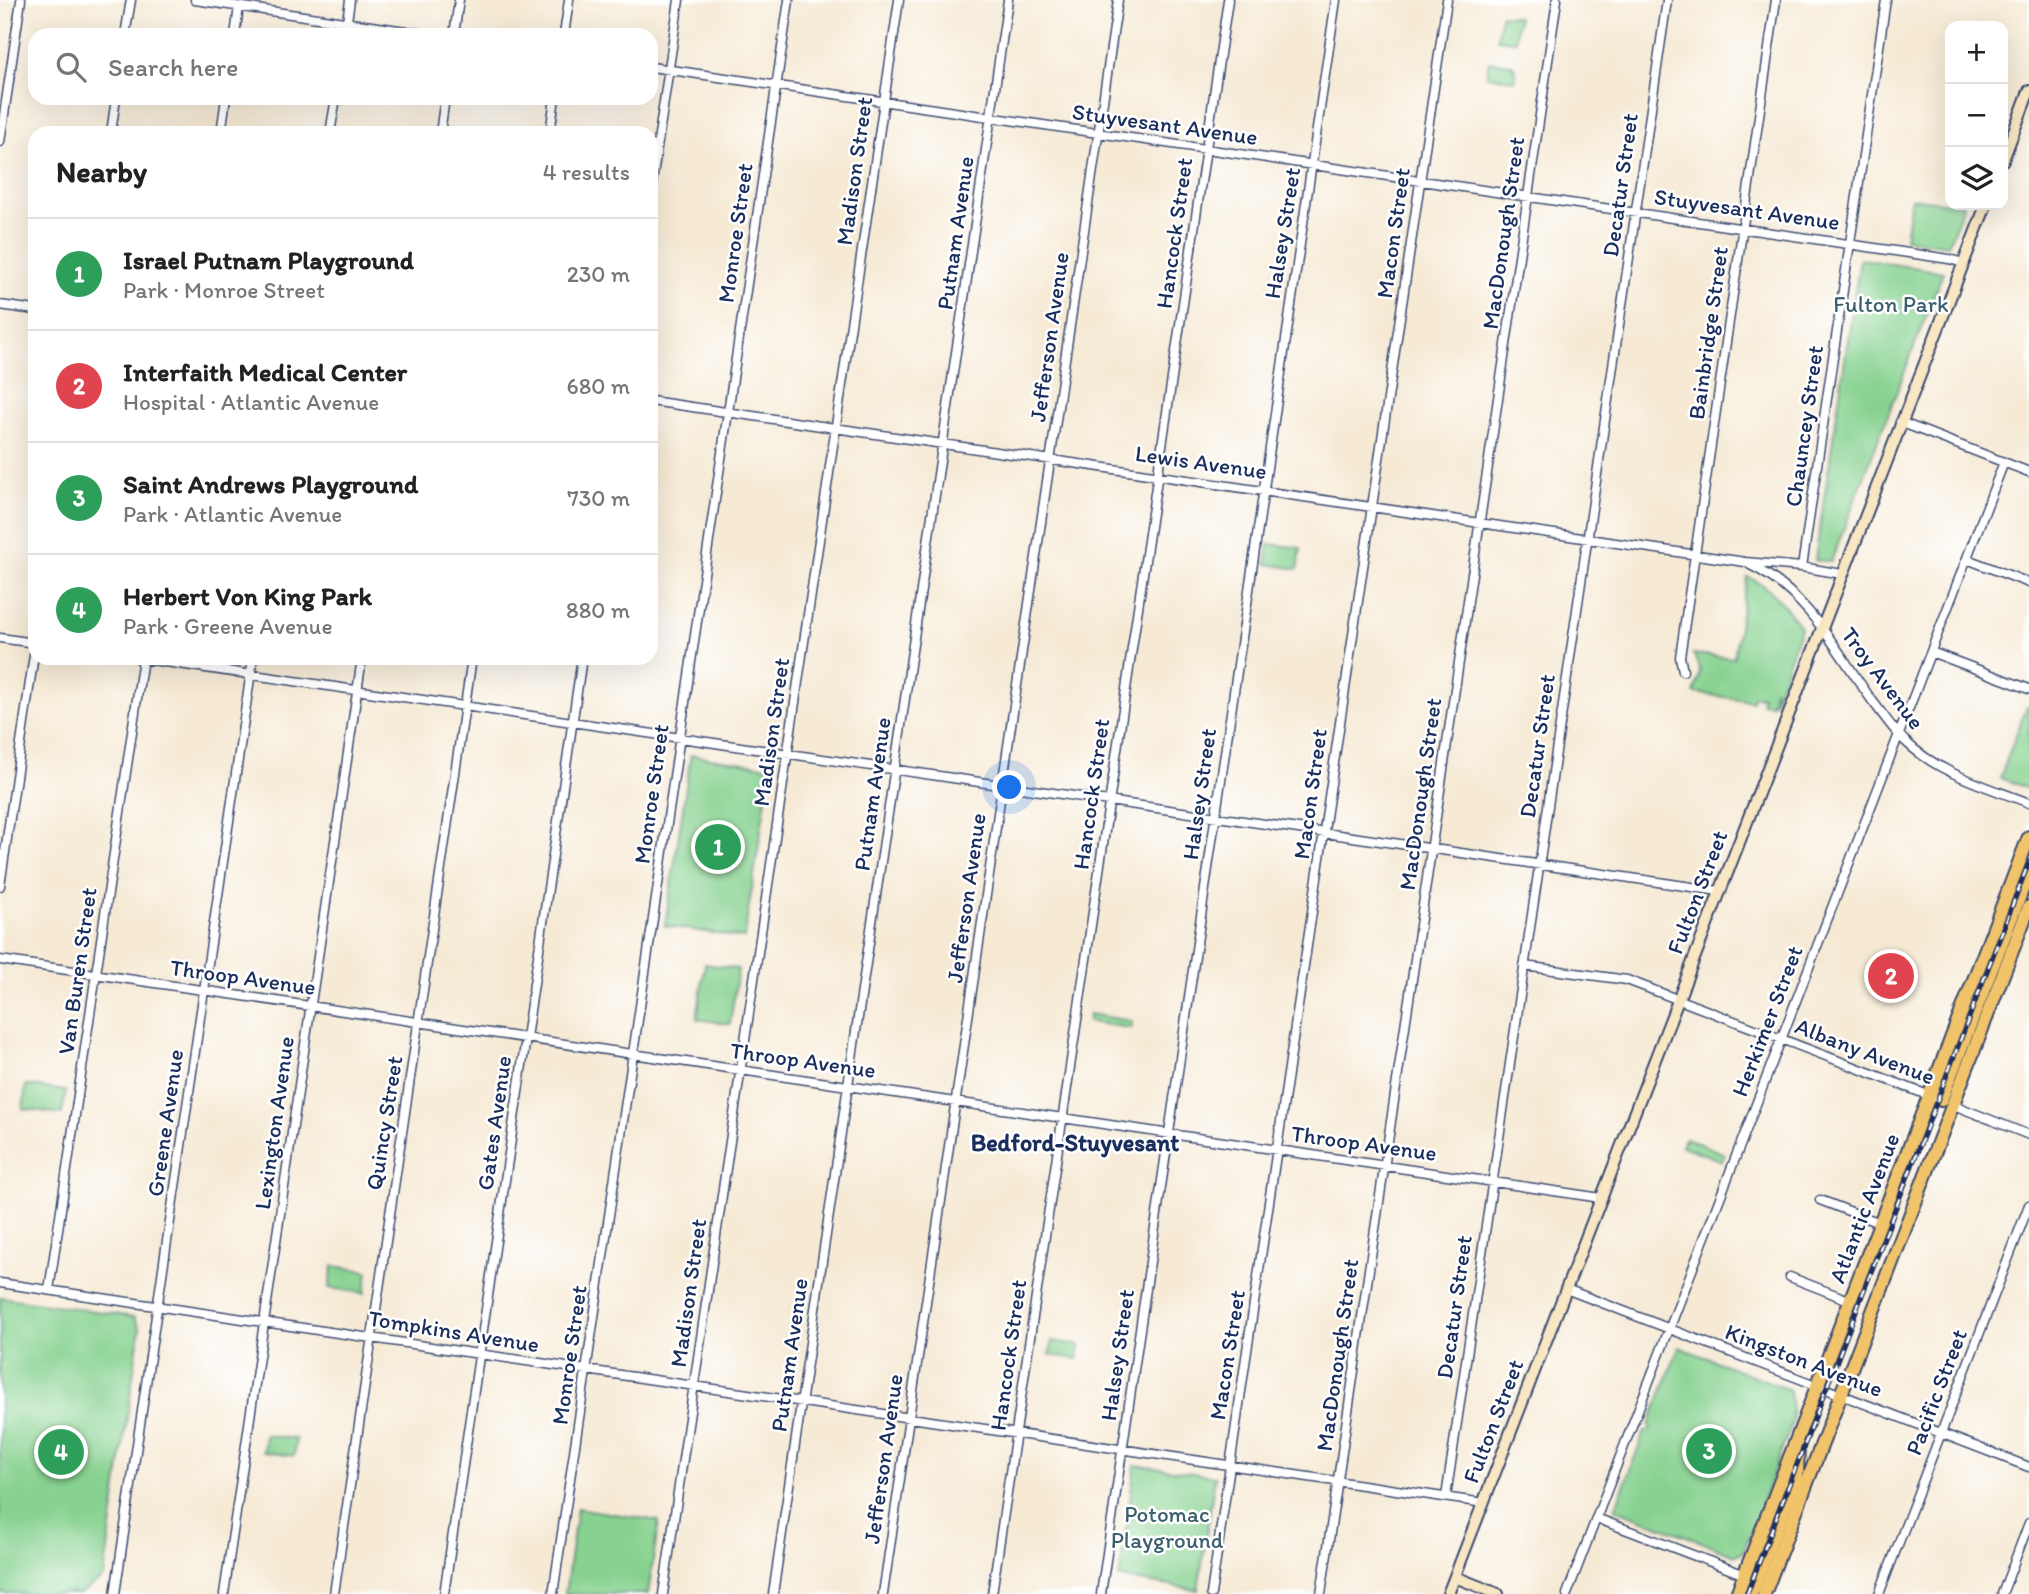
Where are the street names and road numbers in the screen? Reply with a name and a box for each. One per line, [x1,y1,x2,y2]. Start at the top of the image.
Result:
street label: Madison Street [830,95,878,247]
street label: Stuyvesant Avenue [1071,97,1259,151]
street label: Decatur Street [1596,111,1644,259]
street label: MacDonough Street [1476,135,1530,331]
street label: Putnam Avenue [930,154,980,312]
street label: Hancock Street [1150,156,1198,310]
street label: Monroe Street [711,161,759,305]
street label: Halsey Street [1258,165,1306,301]
street label: Macon Street [1370,166,1416,300]
street label: Stuyvesant Avenue [1653,182,1841,236]
street label: Bainbridge Street [1682,244,1734,421]
street label: Jefferson Avenue [1023,250,1075,424]
street label: Chauncey Street [1779,343,1829,509]
street label: Lewis Avenue [1133,439,1269,485]
street label: Troy Avenue [1835,621,1931,735]
street label: Madison Street [747,656,795,808]
street label: Decatur Street [1513,672,1561,820]
street label: MacDonough Street [1393,696,1447,892]
street label: Putnam Avenue [847,715,897,873]
street label: Hancock Street [1067,717,1115,871]
street label: Monroe Street [627,722,675,866]
street label: Halsey Street [1176,726,1222,862]
street label: Macon Street [1287,727,1333,861]
street label: Jefferson Avenue [940,811,992,985]
street label: Fulton Street [1661,826,1734,958]
street label: Van Buren Street [51,885,103,1056]
street label: Herkimer Street [1725,941,1809,1101]
street label: Throop Avenue [168,953,318,1001]
street label: Albany Avenue [1791,1012,1939,1090]
street label: Lexington Avenue [248,1035,300,1211]
street label: Throop Avenue [728,1036,878,1084]
street label: Greene Avenue [141,1048,189,1198]
street label: Quincy Street [360,1054,408,1192]
street label: Gates Avenue [471,1054,517,1192]
street label: Throop Avenue [1289,1119,1439,1167]
street label: Atlantic Avenue [1823,1129,1905,1287]
street label: Madison Street [664,1217,712,1369]
street label: Decatur Street [1430,1233,1478,1381]
street label: MacDonough Street [1310,1257,1364,1453]
street label: Putnam Avenue [764,1276,814,1434]
street label: Hancock Street [984,1278,1032,1432]
street label: Monroe Street [545,1283,593,1427]
street label: Halsey Street [1094,1287,1140,1423]
street label: Macon Street [1203,1288,1251,1422]
street label: Tompkins Avenue [367,1304,541,1358]
street label: Kingston Avenue [1721,1317,1887,1403]
street label: Pacific Street [1899,1325,1973,1459]
street label: Fulton Street [1457,1355,1530,1487]
street label: Jefferson Avenue [857,1372,909,1546]

